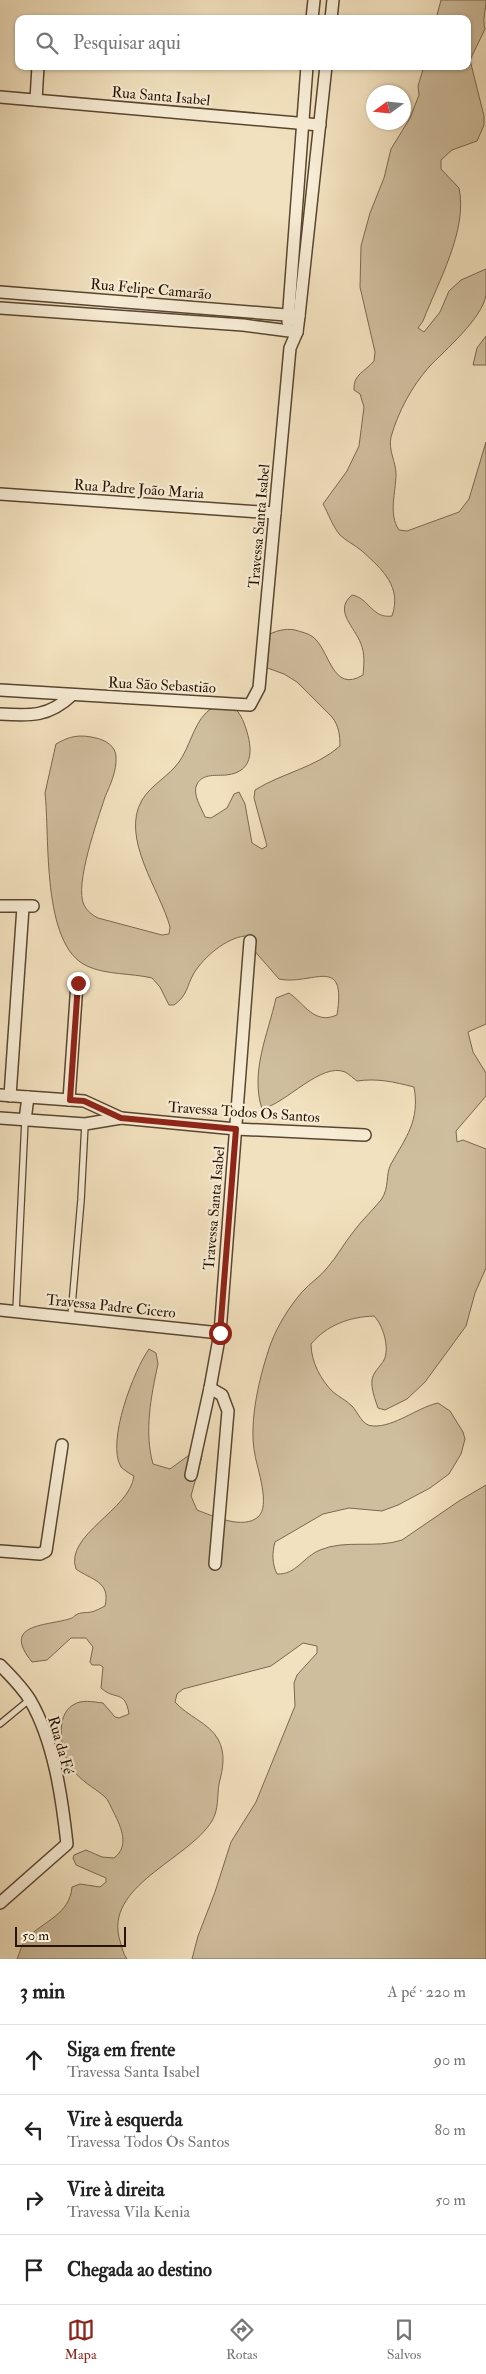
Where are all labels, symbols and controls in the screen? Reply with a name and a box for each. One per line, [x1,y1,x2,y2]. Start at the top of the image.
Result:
search box [15,15,471,70]
icon: search [33,29,61,57]
text: Pesquisar aqui [73,31,181,55]
street label: Rua Santa Isabel [111,83,211,110]
north arrow [366,85,411,130]
street label: Rua Felipe Camarão [89,275,212,305]
street label: Travessa Santa Isabel [245,463,274,589]
street label: Rua Padre João Maria [73,475,206,505]
street label: Rua São Sebastião [108,673,216,698]
route end [67,972,90,995]
street label: Travessa Todos Os Santos [167,1098,321,1127]
street label: Travessa Santa Isabel [200,1145,229,1271]
street label: Travessa Padre Cicero [45,1290,177,1323]
route start [209,1322,232,1345]
street label: Rua da Fé [43,1714,78,1777]
scale bar [15,1924,126,1947]
text: 50 m [22,1927,49,1944]
text: 3 min [20,1978,65,2005]
text: A pé · 220 m [388,1982,466,2002]
text: Siga em frente [67,2038,175,2062]
icon: ahead [20,2046,48,2074]
text: 90 m [434,2050,466,2070]
text: Travessa Santa Isabel [67,2062,200,2082]
text: Vire à esquerda [67,2108,182,2132]
icon: left [20,2116,48,2144]
text: 80 m [435,2120,466,2140]
text: Travessa Todos Os Santos [67,2132,230,2152]
text: Vire à direita [67,2178,164,2202]
icon: right [20,2186,48,2214]
text: 50 m [435,2190,466,2210]
text: Travessa Vila Kenia [67,2202,190,2222]
icon: arrive [20,2256,48,2284]
text: Chegada ao destino [67,2258,212,2282]
tab: Mapa [65,2316,97,2363]
tab: Rotas [226,2316,258,2363]
tab: Salvos [387,2316,421,2363]

